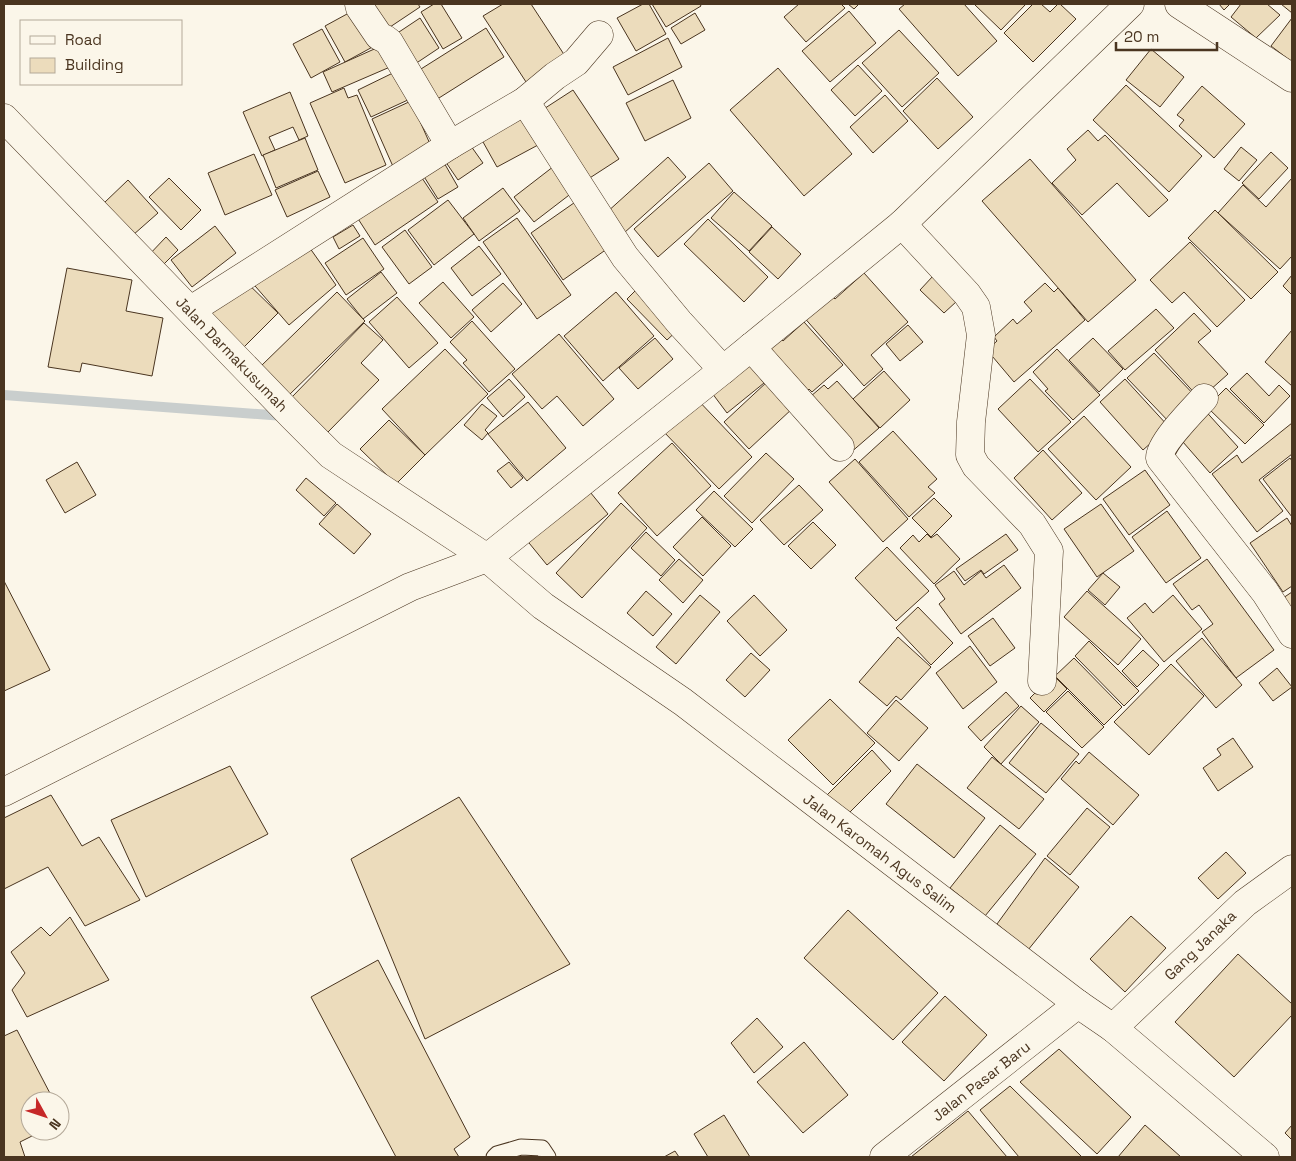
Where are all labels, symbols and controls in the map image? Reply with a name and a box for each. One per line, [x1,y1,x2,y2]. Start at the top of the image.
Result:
legend [20,20,182,85]
scale bar [1116,20,1217,52]
text: 20 m [1124,27,1159,46]
text: Road [65,30,102,49]
text: Building [65,55,124,74]
street label: Jalan Darmakusumah [172,292,292,416]
street label: Jalan Karomah Agus Salim [799,789,961,917]
street label: Gang Janaka [1160,906,1240,984]
street label: Jalan Pasar Baru [928,1037,1034,1125]
north arrow [20,1091,70,1141]
text: N [45,1115,65,1134]

